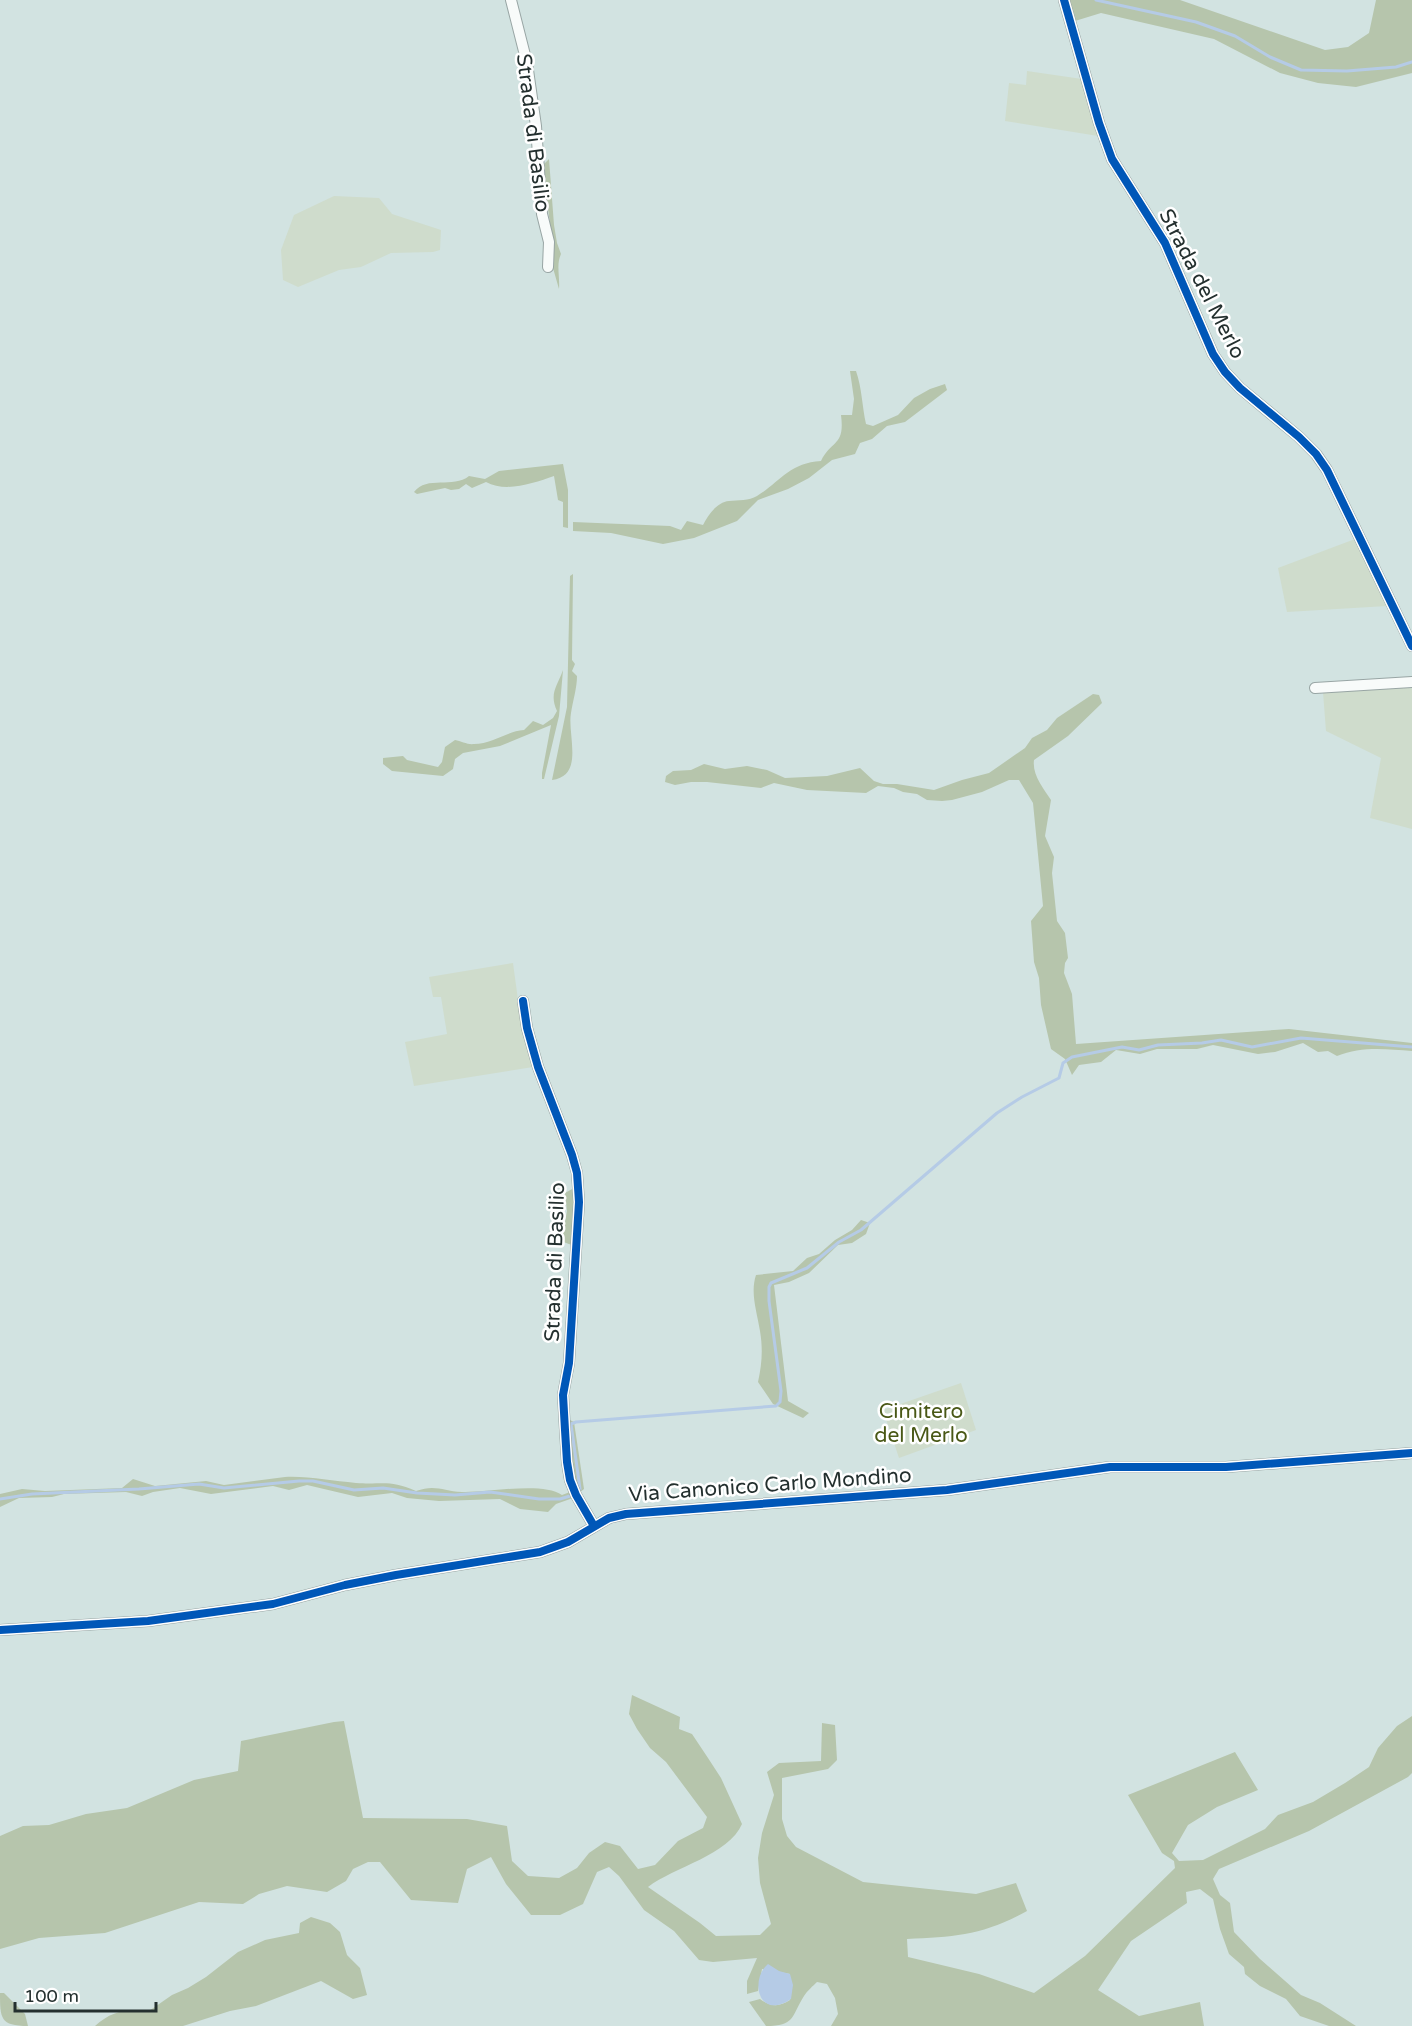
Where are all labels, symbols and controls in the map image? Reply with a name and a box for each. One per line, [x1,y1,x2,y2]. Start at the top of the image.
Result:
street label: Strada di Basilio [511,52,555,214]
street label: Strada del Merlo [1153,205,1251,363]
street label: Strada di Basilio [540,1182,570,1342]
park label: Cimitero del Merlo [874,1399,968,1448]
street label: Via Canonico Carlo Mondino [628,1463,912,1507]
scale bar [15,1975,156,2013]
text: 100 m [24,1985,79,2007]

